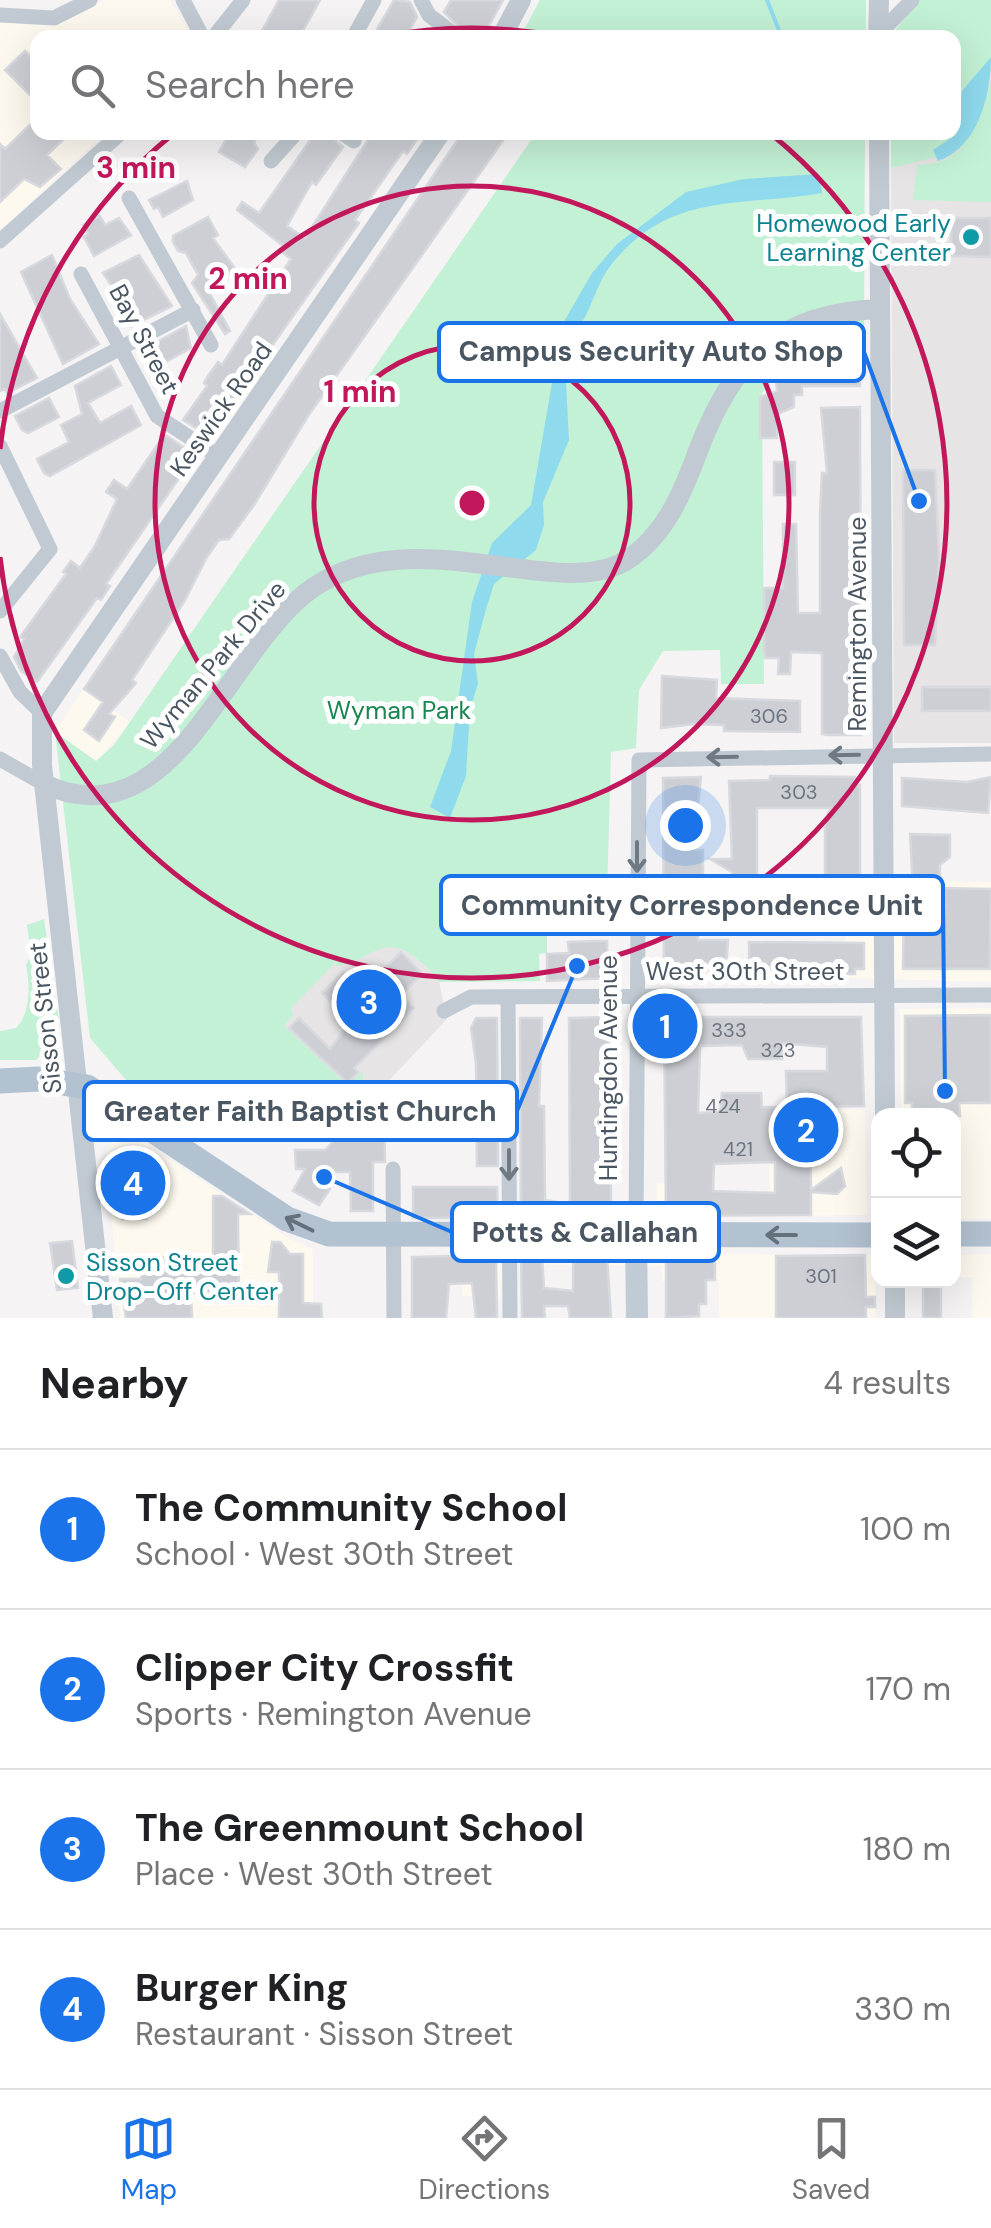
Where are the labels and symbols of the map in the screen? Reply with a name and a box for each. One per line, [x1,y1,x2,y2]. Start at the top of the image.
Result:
text: 3 min [96,148,176,187]
place label: Homewood Early Learning Center [756,207,951,269]
marker: Homewood Early Learning Center [960,226,982,248]
text: 2 min [208,259,288,298]
street label: Bay Street [101,278,187,400]
callout: Campus Security Auto Shop [439,323,864,381]
text: Campus Security Auto Shop [458,333,844,370]
street label: Keswick Road [162,335,280,483]
text: 1 min [324,372,396,411]
centre of rings [454,485,490,521]
street label: Remington Avenue [841,516,874,732]
street label: Wyman Park Drive [133,574,293,756]
park label: Wyman Park [327,694,472,727]
house number: 306 [750,703,788,729]
one-way arrow [828,746,860,764]
one-way arrow [706,747,738,766]
house number: 303 [780,779,818,805]
your location [660,800,711,851]
one-way arrow [628,840,646,872]
callout: Community Correspondence Unit [441,876,943,934]
text: Community Correspondence Unit [461,887,923,924]
street label: Sisson Street [21,941,69,1095]
street label: Huntingdon Avenue [592,955,625,1181]
street label: West 30th Street [645,955,845,988]
pin: 3 [336,964,402,1040]
pin: 1 [632,988,698,1064]
house number: 333 [711,1017,747,1043]
house number: 323 [760,1037,796,1063]
callout: Greater Faith Baptist Church [84,1082,517,1140]
pin: 2 [774,1092,838,1168]
text: Greater Faith Baptist Church [104,1093,497,1130]
house number: 424 [705,1093,741,1119]
house number: 421 [723,1136,753,1162]
pin: 4 [100,1146,166,1220]
one-way arrow [500,1148,518,1181]
callout: Potts & Callahan [452,1203,719,1261]
one-way arrow [284,1213,314,1232]
text: Potts & Callahan [472,1214,698,1251]
one-way arrow [766,1226,798,1244]
place label: Sisson Street Drop-Off Center [86,1246,278,1308]
house number: 301 [805,1263,837,1289]
marker: Sisson Street Drop-Off Center [55,1265,77,1287]

